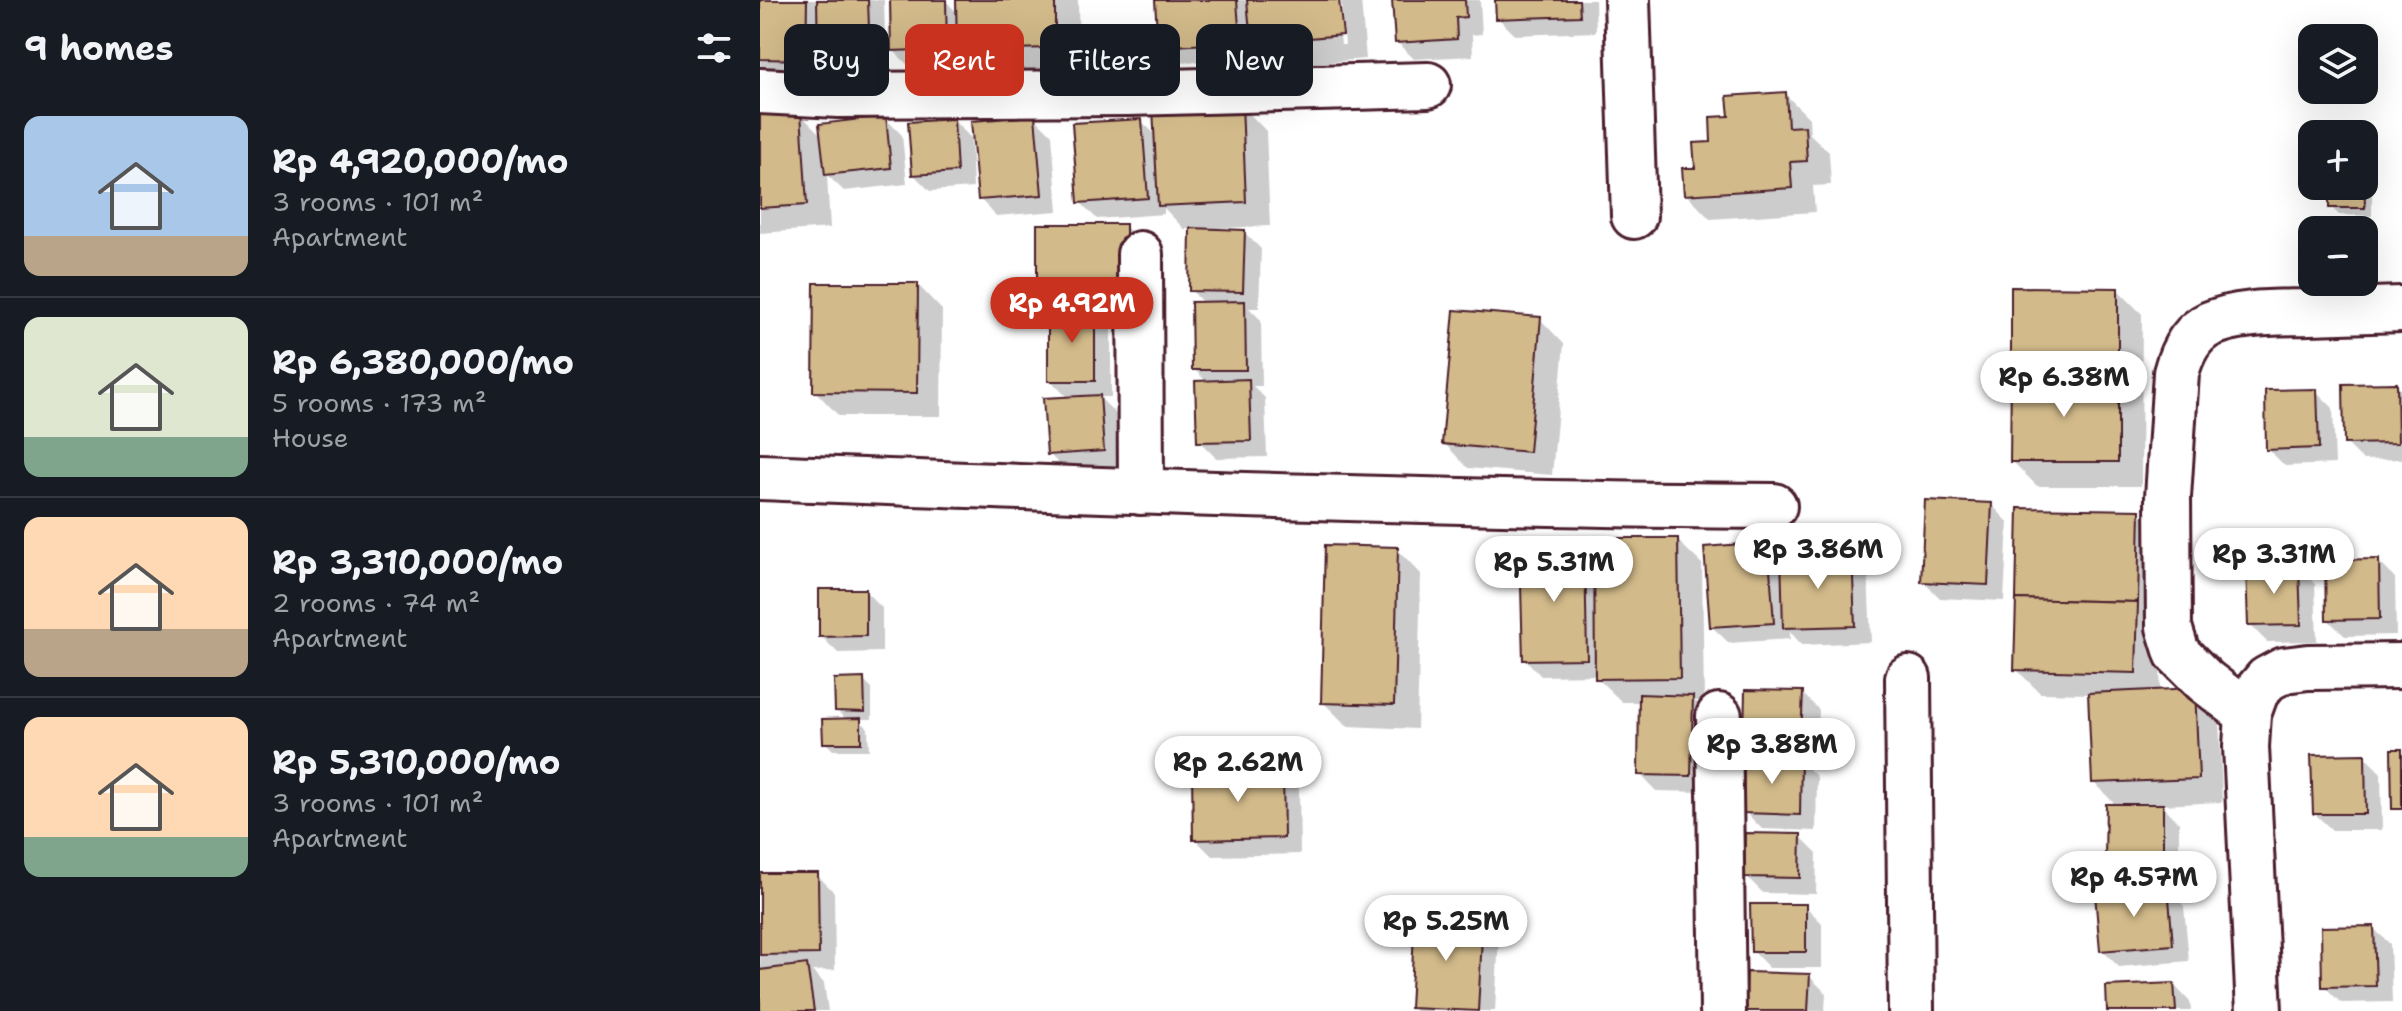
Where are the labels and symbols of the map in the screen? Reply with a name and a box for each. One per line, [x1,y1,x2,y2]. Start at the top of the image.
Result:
pin: Rp 4.92M [989,277,1155,345]
pin: Rp 6.38M [1981,351,2147,419]
pin: Rp 3.86M [1735,523,1901,591]
pin: Rp 3.31M [2191,528,2357,596]
pin: Rp 5.31M [1471,536,1637,604]
pin: Rp 3.88M [1689,718,1855,786]
pin: Rp 2.62M [1155,736,1321,804]
pin: Rp 4.57M [2051,851,2217,919]
pin: Rp 5.25M [1363,895,1529,963]

